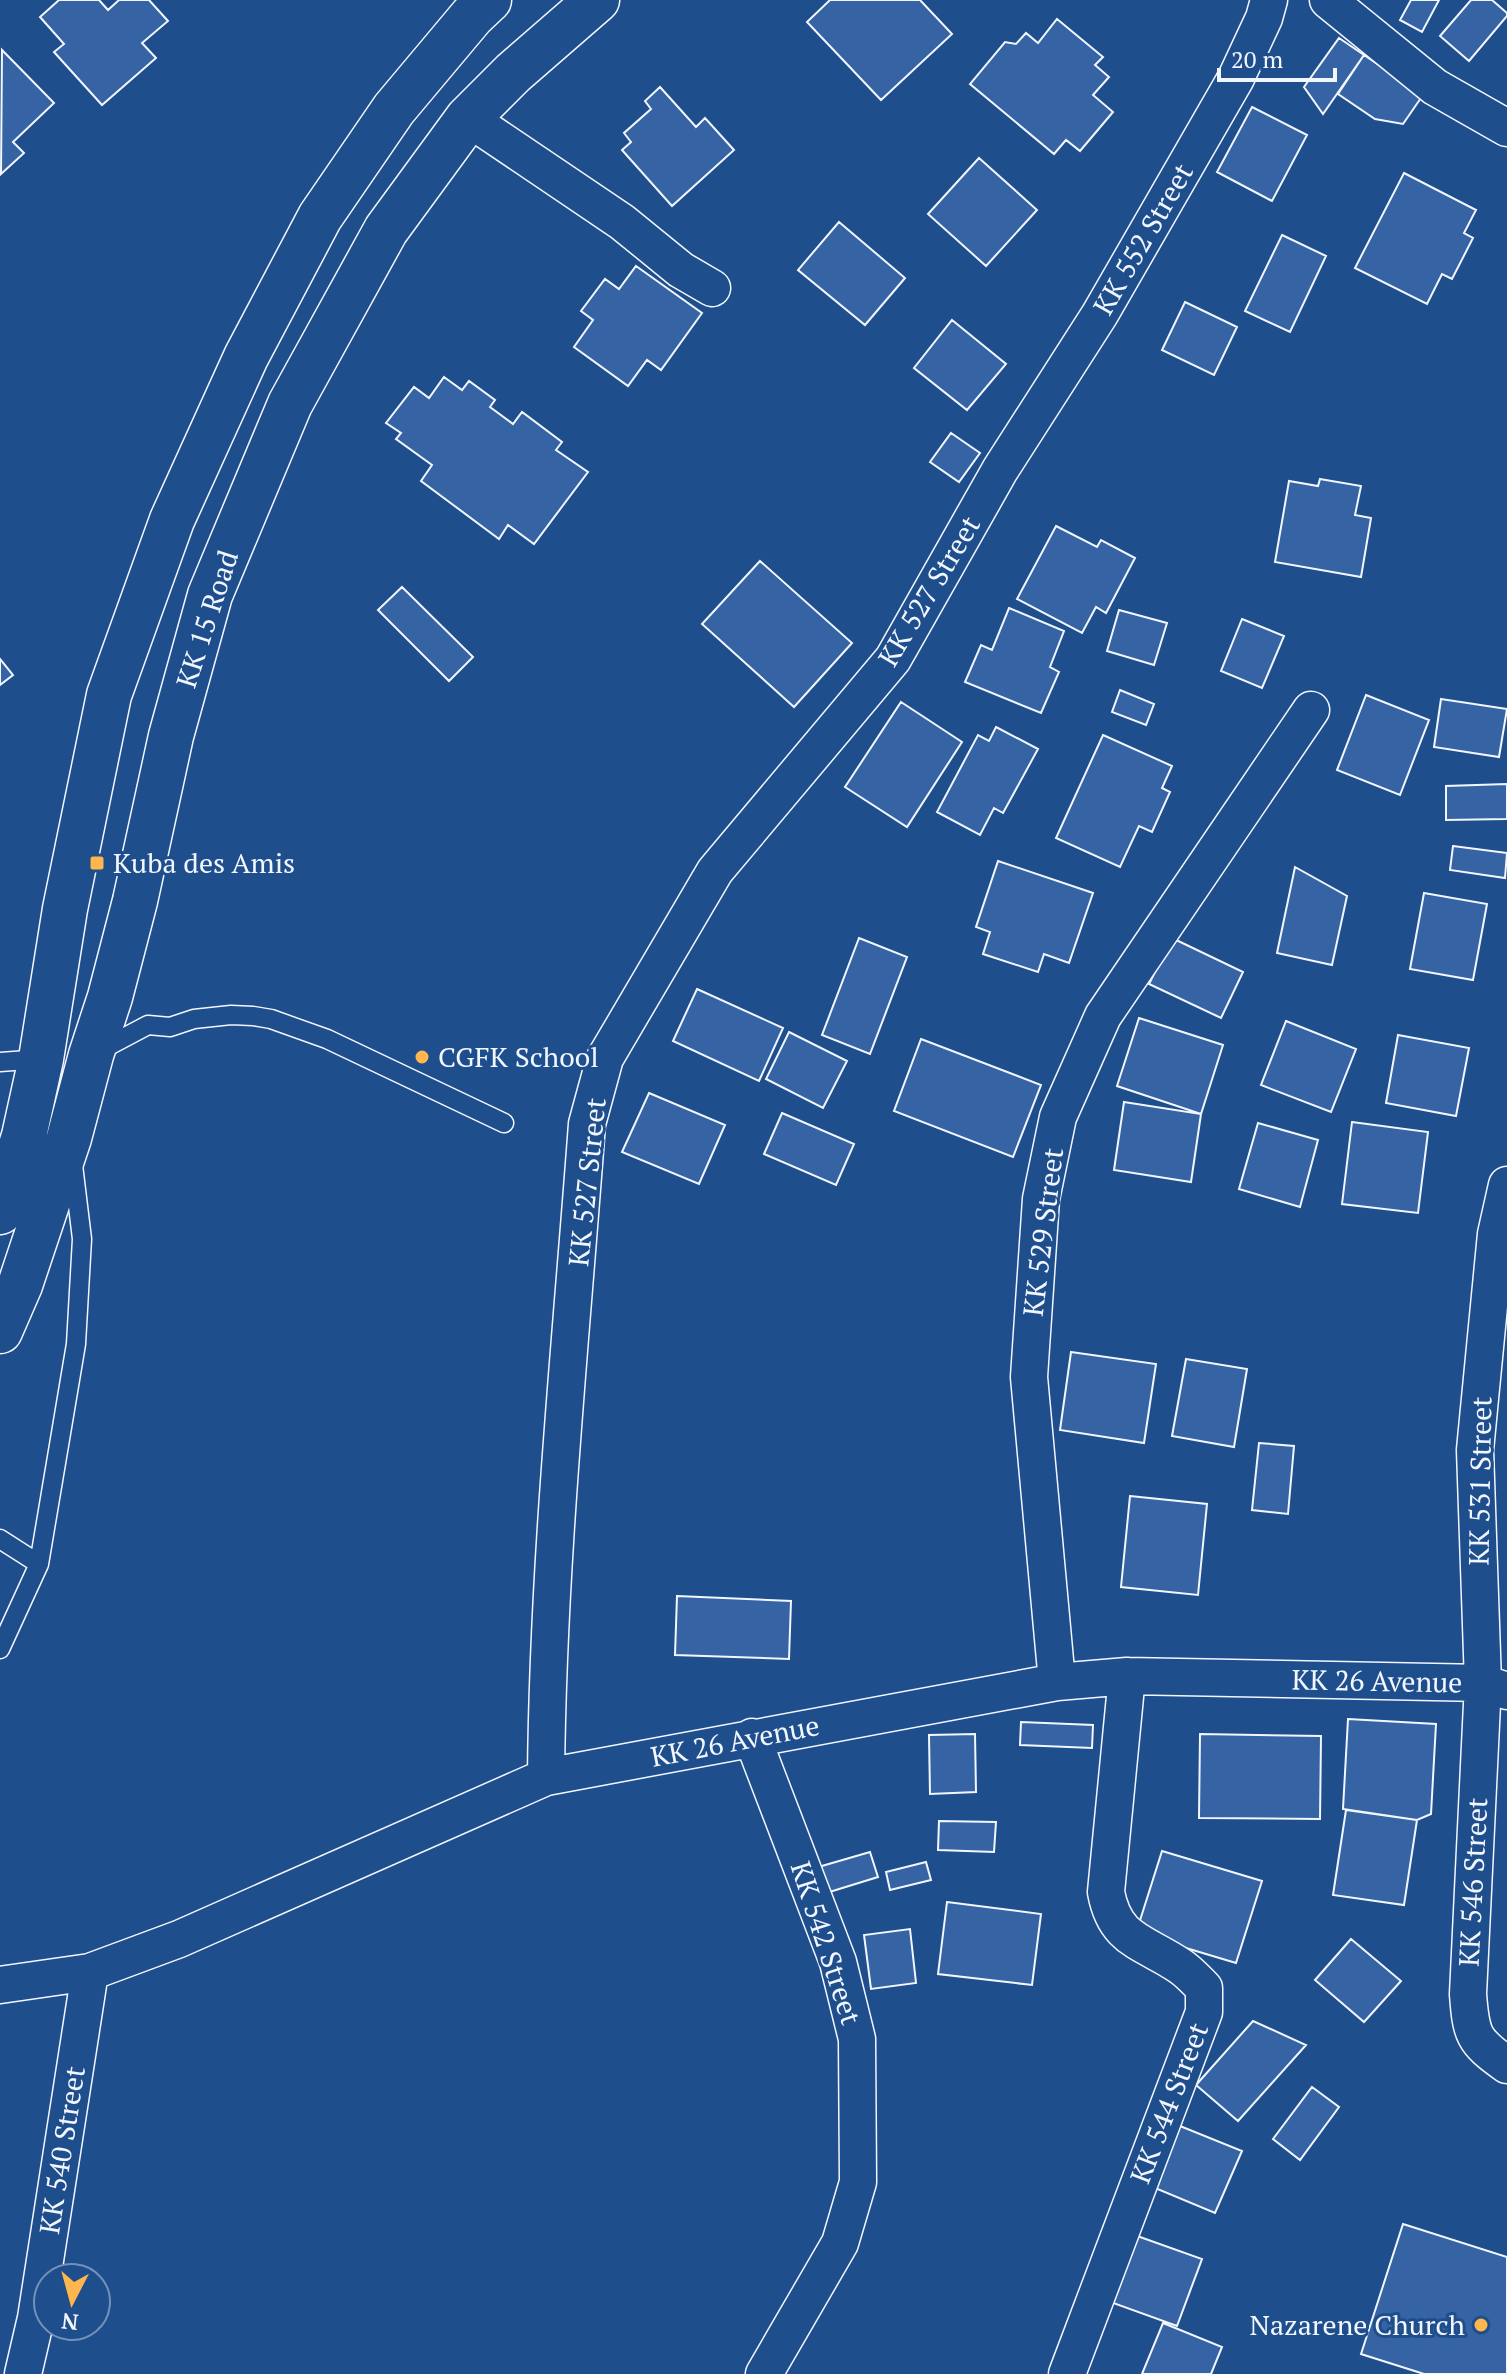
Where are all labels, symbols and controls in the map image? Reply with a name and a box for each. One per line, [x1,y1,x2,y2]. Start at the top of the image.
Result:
scale bar [1219,32,1335,82]
text: 20 m [1231,43,1283,75]
street label: KK 552 Street [1084,156,1201,321]
street label: KK 527 Street [869,508,988,673]
street label: KK 15 Road [167,546,246,692]
place label: Kuba des Amis [113,844,295,881]
marker: Kuba des Amis [88,854,106,872]
place label: CGFK School [438,1038,599,1075]
marker: CGFK School [413,1048,431,1066]
street label: KK 527 Street [559,1095,614,1268]
street label: KK 529 Street [1014,1145,1071,1318]
street label: KK 531 Street [1460,1395,1499,1566]
street label: KK 26 Avenue [1291,1661,1463,1700]
street label: KK 26 Avenue [648,1706,822,1775]
street label: KK 546 Street [1450,1796,1495,1967]
street label: KK 542 Street [783,1857,870,2030]
street label: KK 544 Street [1121,2017,1216,2188]
street label: KK 540 Street [30,2063,93,2236]
north arrow [32,2262,112,2342]
place label: Nazarene Church [1249,2306,1465,2343]
text: N [60,2307,80,2338]
marker: Nazarene Church [1472,2316,1490,2334]

